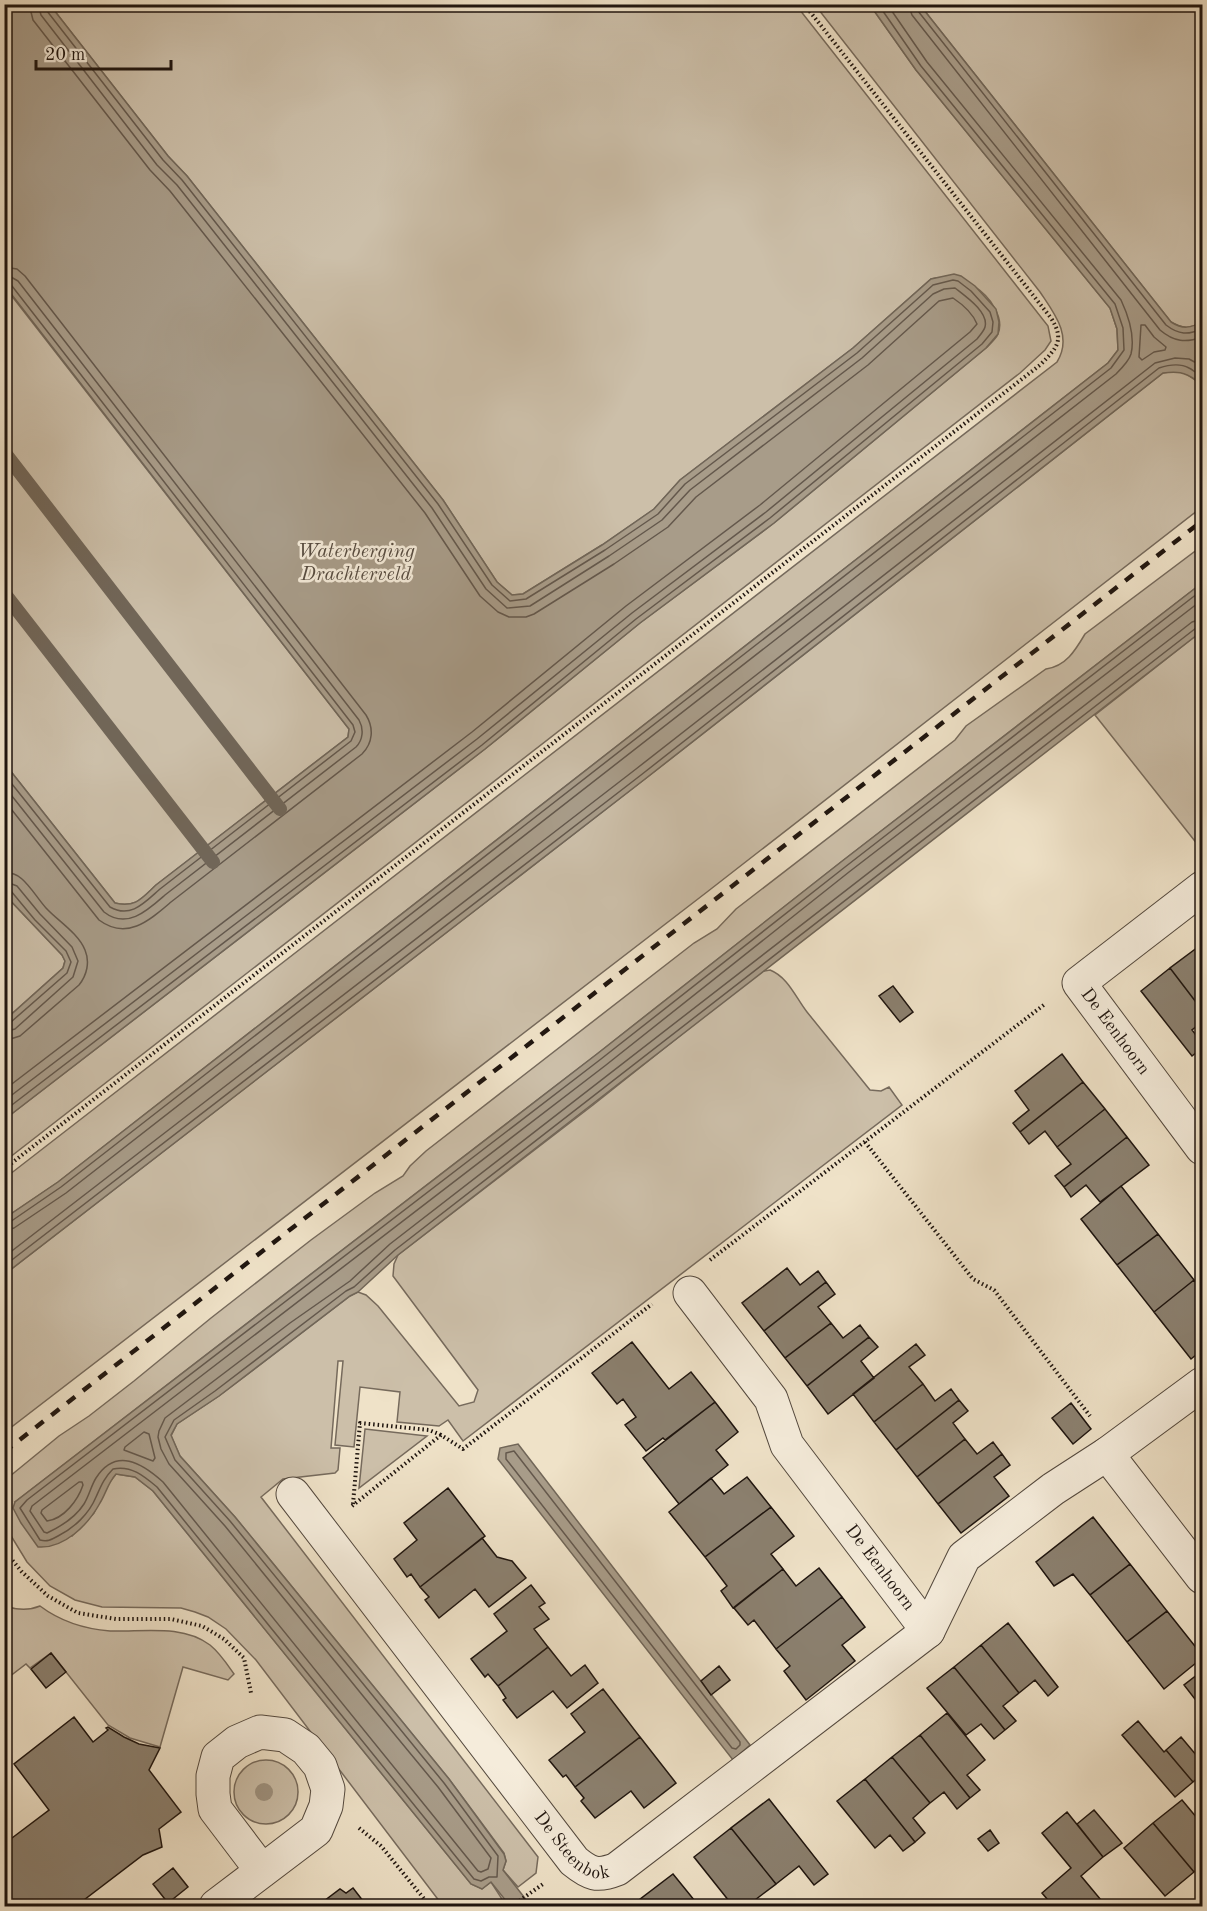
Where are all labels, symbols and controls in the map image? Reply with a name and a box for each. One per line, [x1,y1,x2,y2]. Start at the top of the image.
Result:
scale bar [36,33,171,71]
text: 20 m [45,46,85,64]
water label: Waterberging Drachterveld [297,542,415,585]
street label: De Eenhoorn [1077,985,1153,1078]
street label: De Eenhoorn [842,1521,918,1614]
street label: De Steenbok [531,1808,611,1883]

